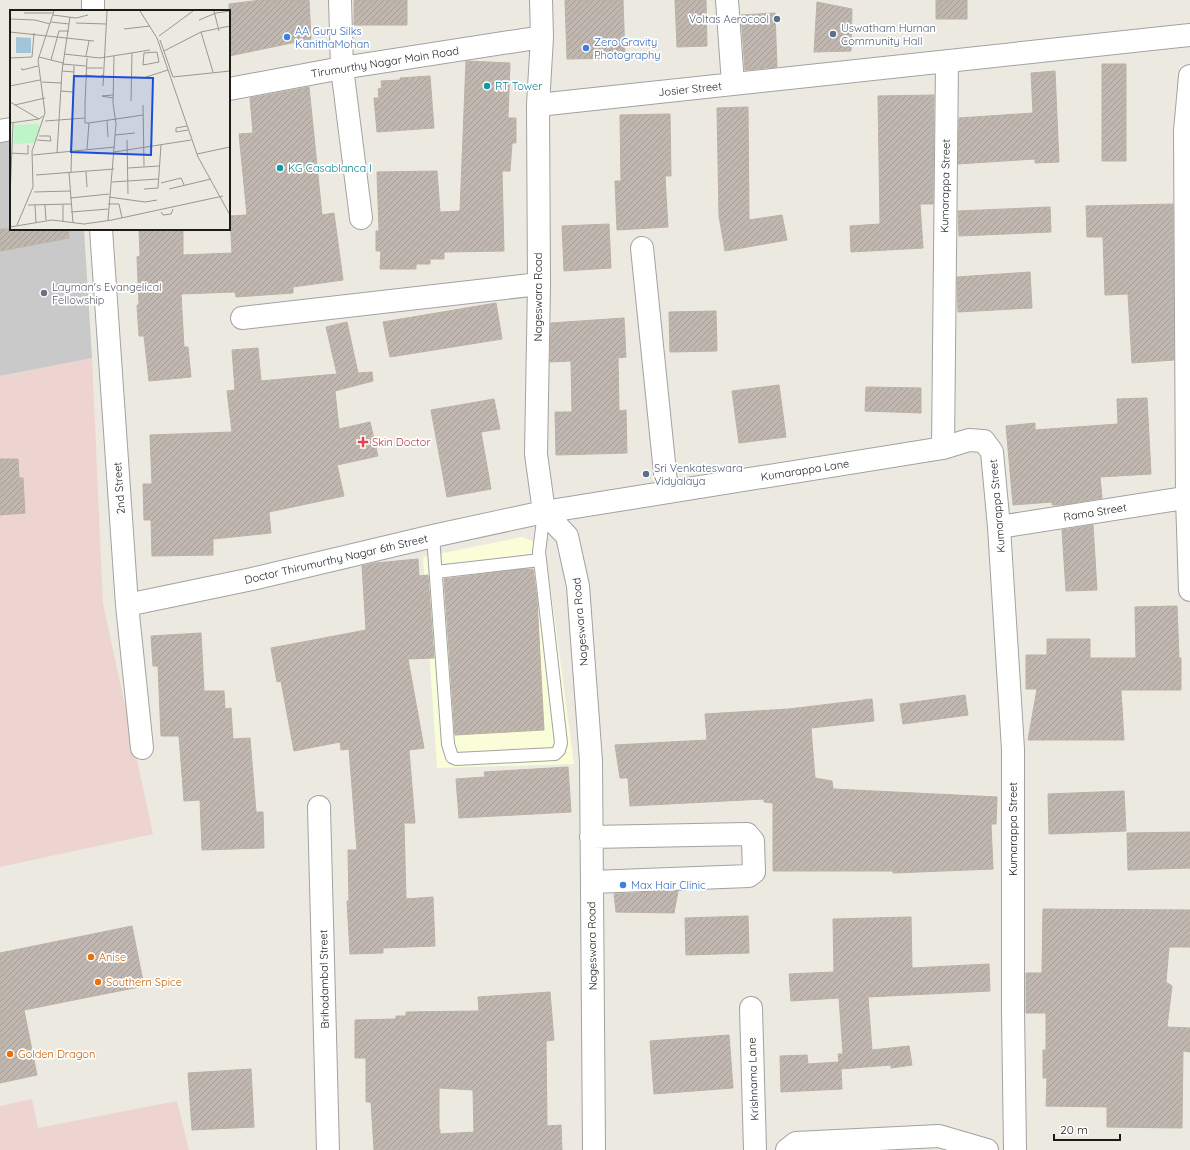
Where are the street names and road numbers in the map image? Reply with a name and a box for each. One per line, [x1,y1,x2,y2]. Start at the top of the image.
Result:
street label: Tirumurthy Nagar Main Road [310,43,460,81]
street label: Josier Street [657,79,723,99]
street label: Kumarappa Street [937,139,953,233]
street label: Nageswara Road [531,253,545,341]
street label: Kumarappa Lane [760,456,850,484]
street label: Kumarappa Street [986,458,1008,553]
street label: 2nd Street [110,461,128,515]
street label: Rama Street [1062,500,1128,524]
street label: Doctor Thirumurthy Nagar 6th Street [243,531,429,587]
street label: Nageswara Road [569,577,591,667]
street label: Kumarappa Street [1006,782,1020,876]
street label: Nageswara Road [584,902,600,990]
street label: Brihadambal Street [316,929,332,1029]
street label: Krishnama Lane [745,1037,761,1121]

